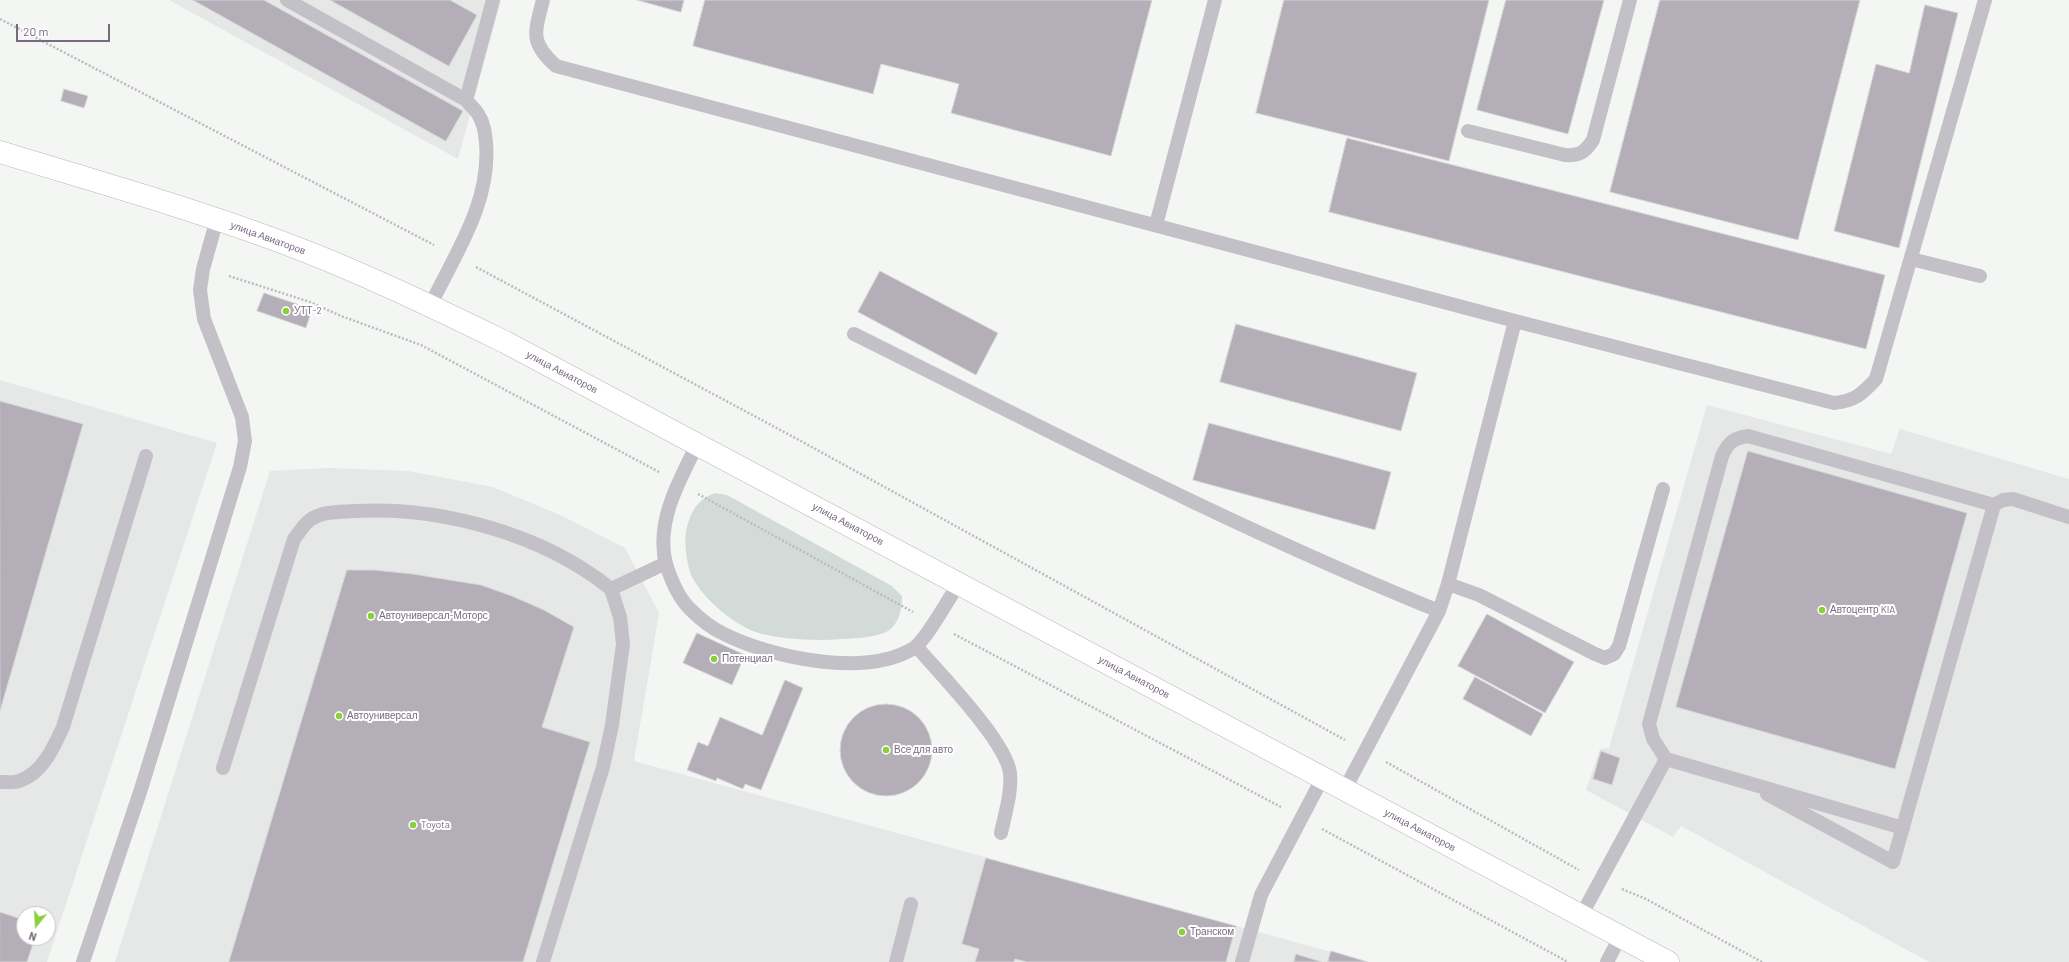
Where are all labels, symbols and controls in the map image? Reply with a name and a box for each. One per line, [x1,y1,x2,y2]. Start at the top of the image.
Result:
scale bar [18,16,112,42]
text: 20 m [23,24,49,38]
street label: улица Авиаторов [229,219,307,257]
place label: УТТ-2 [294,305,322,317]
marker: УТТ-2 [281,306,291,316]
street label: улица Авиаторов [524,348,600,396]
street label: улица Авиаторов [810,500,886,548]
place label: Автоцентр KIA [1830,604,1895,616]
marker: Автоцентр KIA [1817,605,1827,615]
place label: Автоуниверсал-Моторс [379,610,488,622]
marker: Автоуниверсал-Моторс [366,611,376,621]
place label: Потенциал [722,653,773,665]
street label: улица Авиаторов [1096,653,1172,701]
marker: Потенциал [709,654,719,664]
place label: Автоуниверсал [347,710,418,722]
marker: Автоуниверсал [334,711,344,721]
place label: Все для авто [894,744,953,756]
marker: Все для авто [881,745,891,755]
street label: улица Авиаторов [1382,806,1458,854]
place label: Toyota [421,819,450,831]
marker: Toyota [408,820,418,830]
north arrow [16,906,56,946]
place label: Транском [1190,926,1234,938]
marker: Транском [1177,927,1187,937]
text: N [27,930,38,944]

